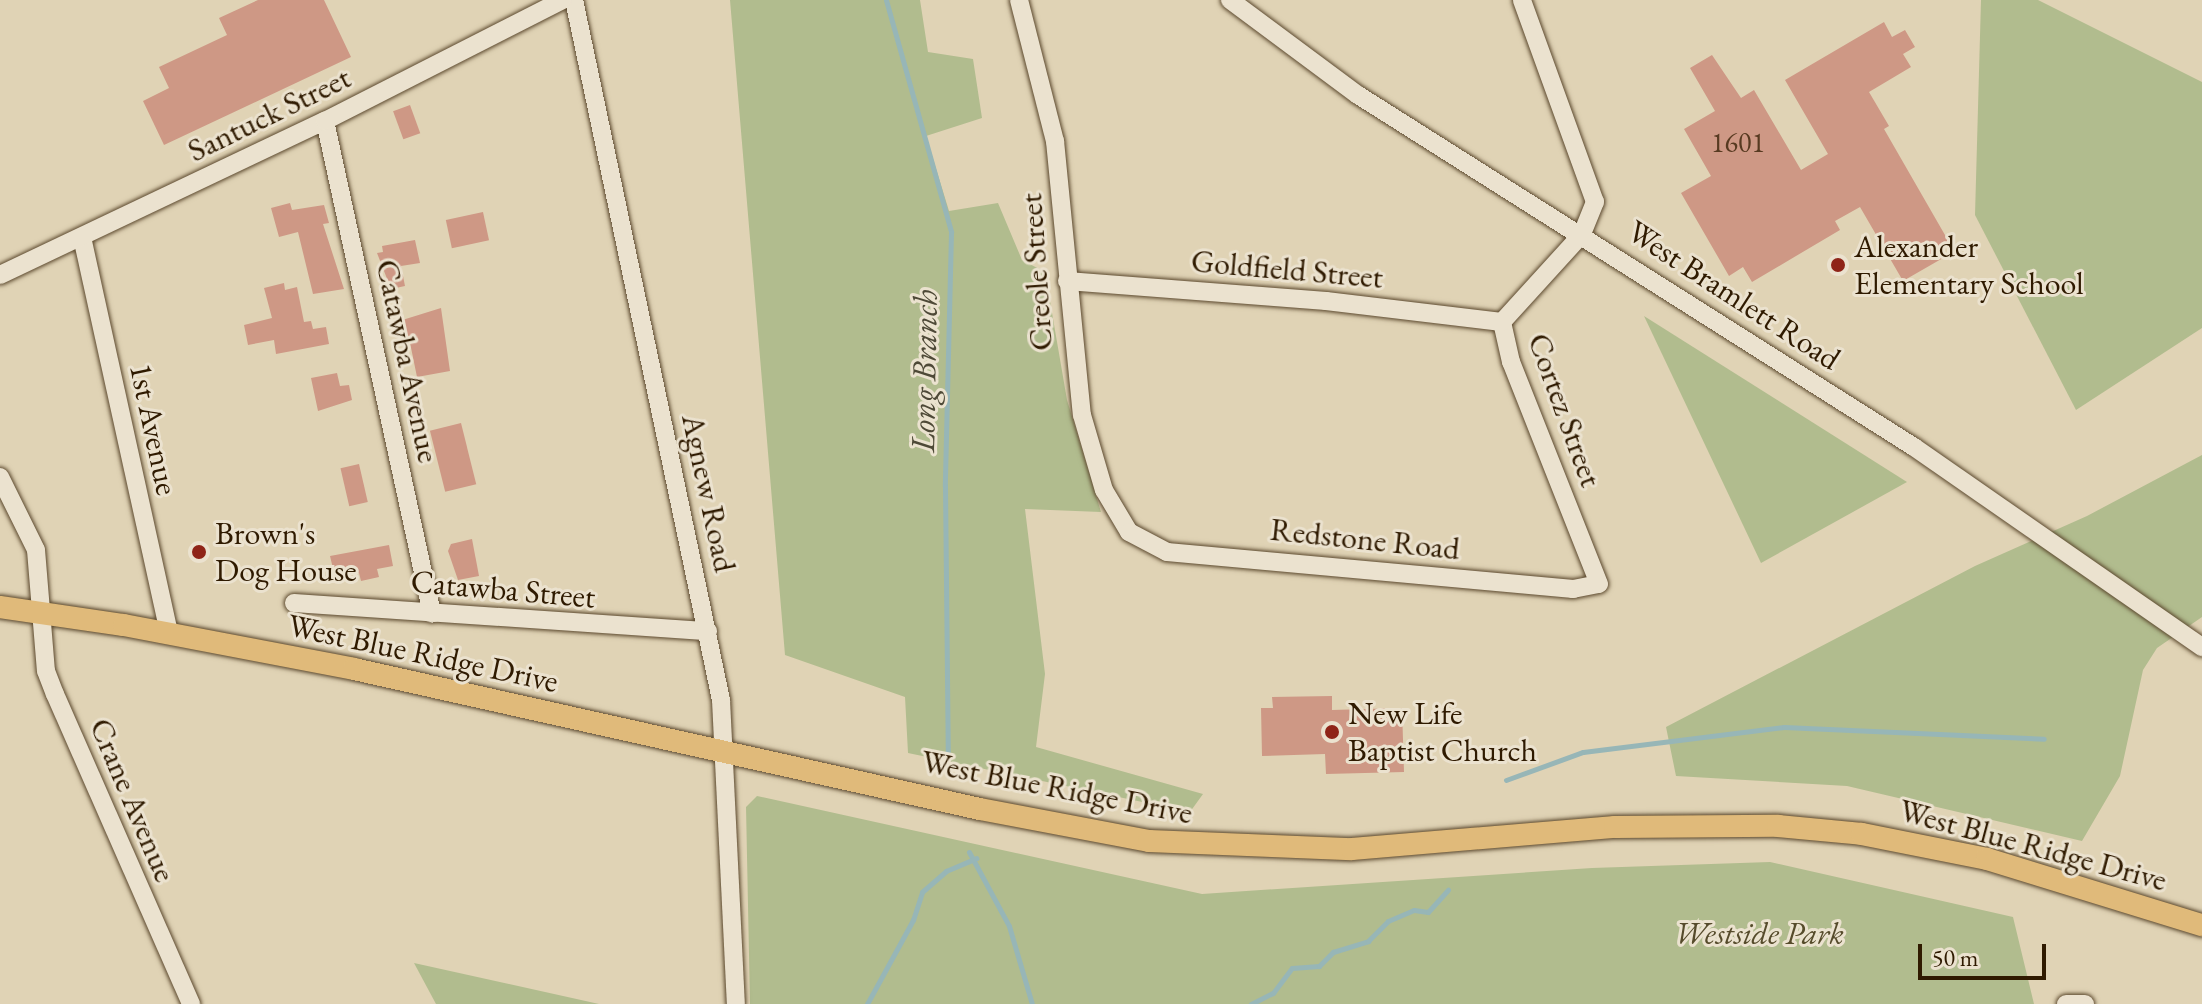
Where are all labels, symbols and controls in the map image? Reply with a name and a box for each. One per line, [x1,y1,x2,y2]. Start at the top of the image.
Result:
street label: Santuck Street [181,58,357,170]
house number: 1601 [1711,125,1765,159]
street label: Creole Street [1011,192,1061,352]
street label: West Bramlett Road [1620,212,1848,378]
place label: Alexander Elementary School [1854,228,2084,303]
street label: Goldfield Street [1190,241,1384,297]
street label: Catawba Avenue [368,256,448,466]
marker: Alexander Elementary School [1829,256,1847,274]
water label: Long Branch [902,289,946,453]
street label: Cortez Street [1520,328,1610,492]
street label: 1st Avenue [121,359,187,499]
street label: Agnew Road [674,410,744,576]
street label: Redstone Road [1268,510,1462,568]
place label: Brown's Dog House [215,515,357,590]
marker: Brown's Dog House [190,543,208,561]
street label: Catawba Street [409,562,597,616]
street label: West Blue Ridge Drive [284,606,562,700]
place label: New Life Baptist Church [1348,695,1537,770]
street label: Crane Avenue [81,713,185,887]
marker: New Life Baptist Church [1323,723,1341,741]
street label: West Blue Ridge Drive [918,742,1196,832]
street label: West Blue Ridge Drive [1895,791,2171,899]
park label: Westside Park [1674,914,1844,952]
scale bar [1922,928,2050,978]
text: 50 m [1932,942,1979,973]

